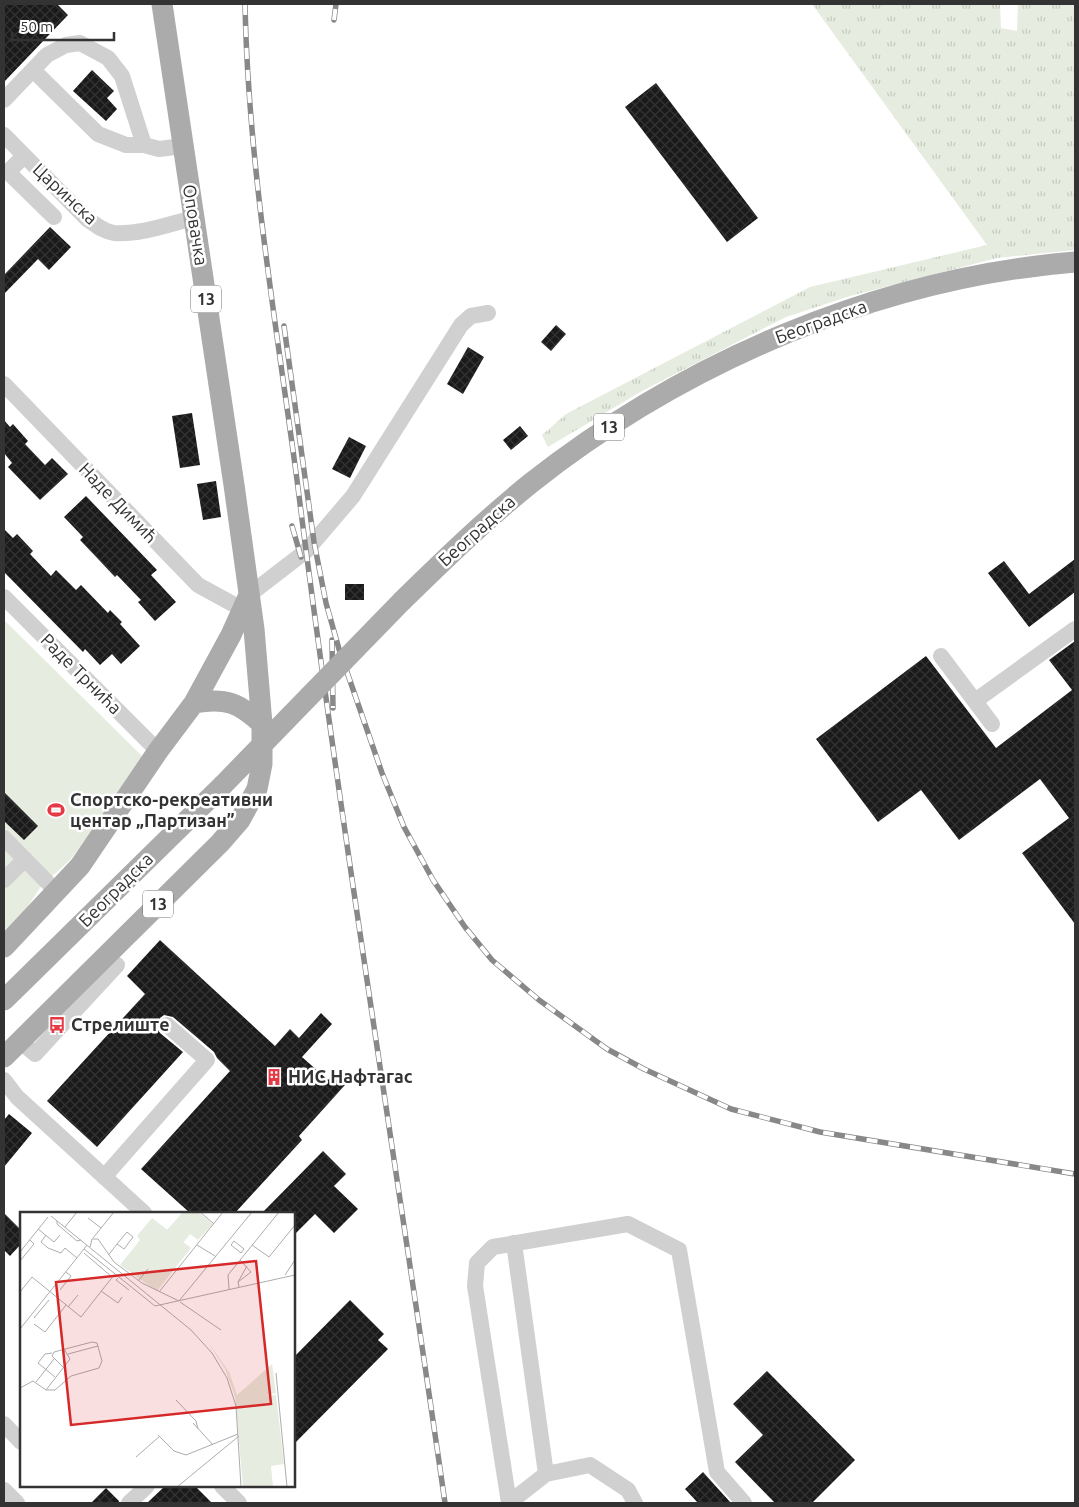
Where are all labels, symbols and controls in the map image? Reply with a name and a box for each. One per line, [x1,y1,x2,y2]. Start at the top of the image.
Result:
scale bar [12,10,115,42]
text: 50 m [20,18,53,35]
street label: Царинска [29,159,102,228]
street label: Оповачка [180,183,212,267]
road number: 13 [191,286,221,312]
street label: Београдска [772,295,869,347]
road number: 13 [594,414,624,441]
street label: Наде Димић [76,458,162,547]
street label: Београдска [434,491,519,570]
street label: Раде Трнића [37,629,126,718]
place label: Спортско-рекреативни центар „Партизан” [70,789,273,830]
sports icon: Спортско-рекреативни центар „Партизан” [46,800,66,820]
street label: Београдска [74,848,156,930]
road number: 13 [143,891,173,918]
place label: Стрелиште [71,1014,170,1034]
bus stop icon: Стрелиште [47,1015,67,1035]
place label: НИС Нафтагас [288,1066,413,1086]
building icon: НИС Нафтагас [264,1067,284,1087]
inset map [20,1212,295,1487]

